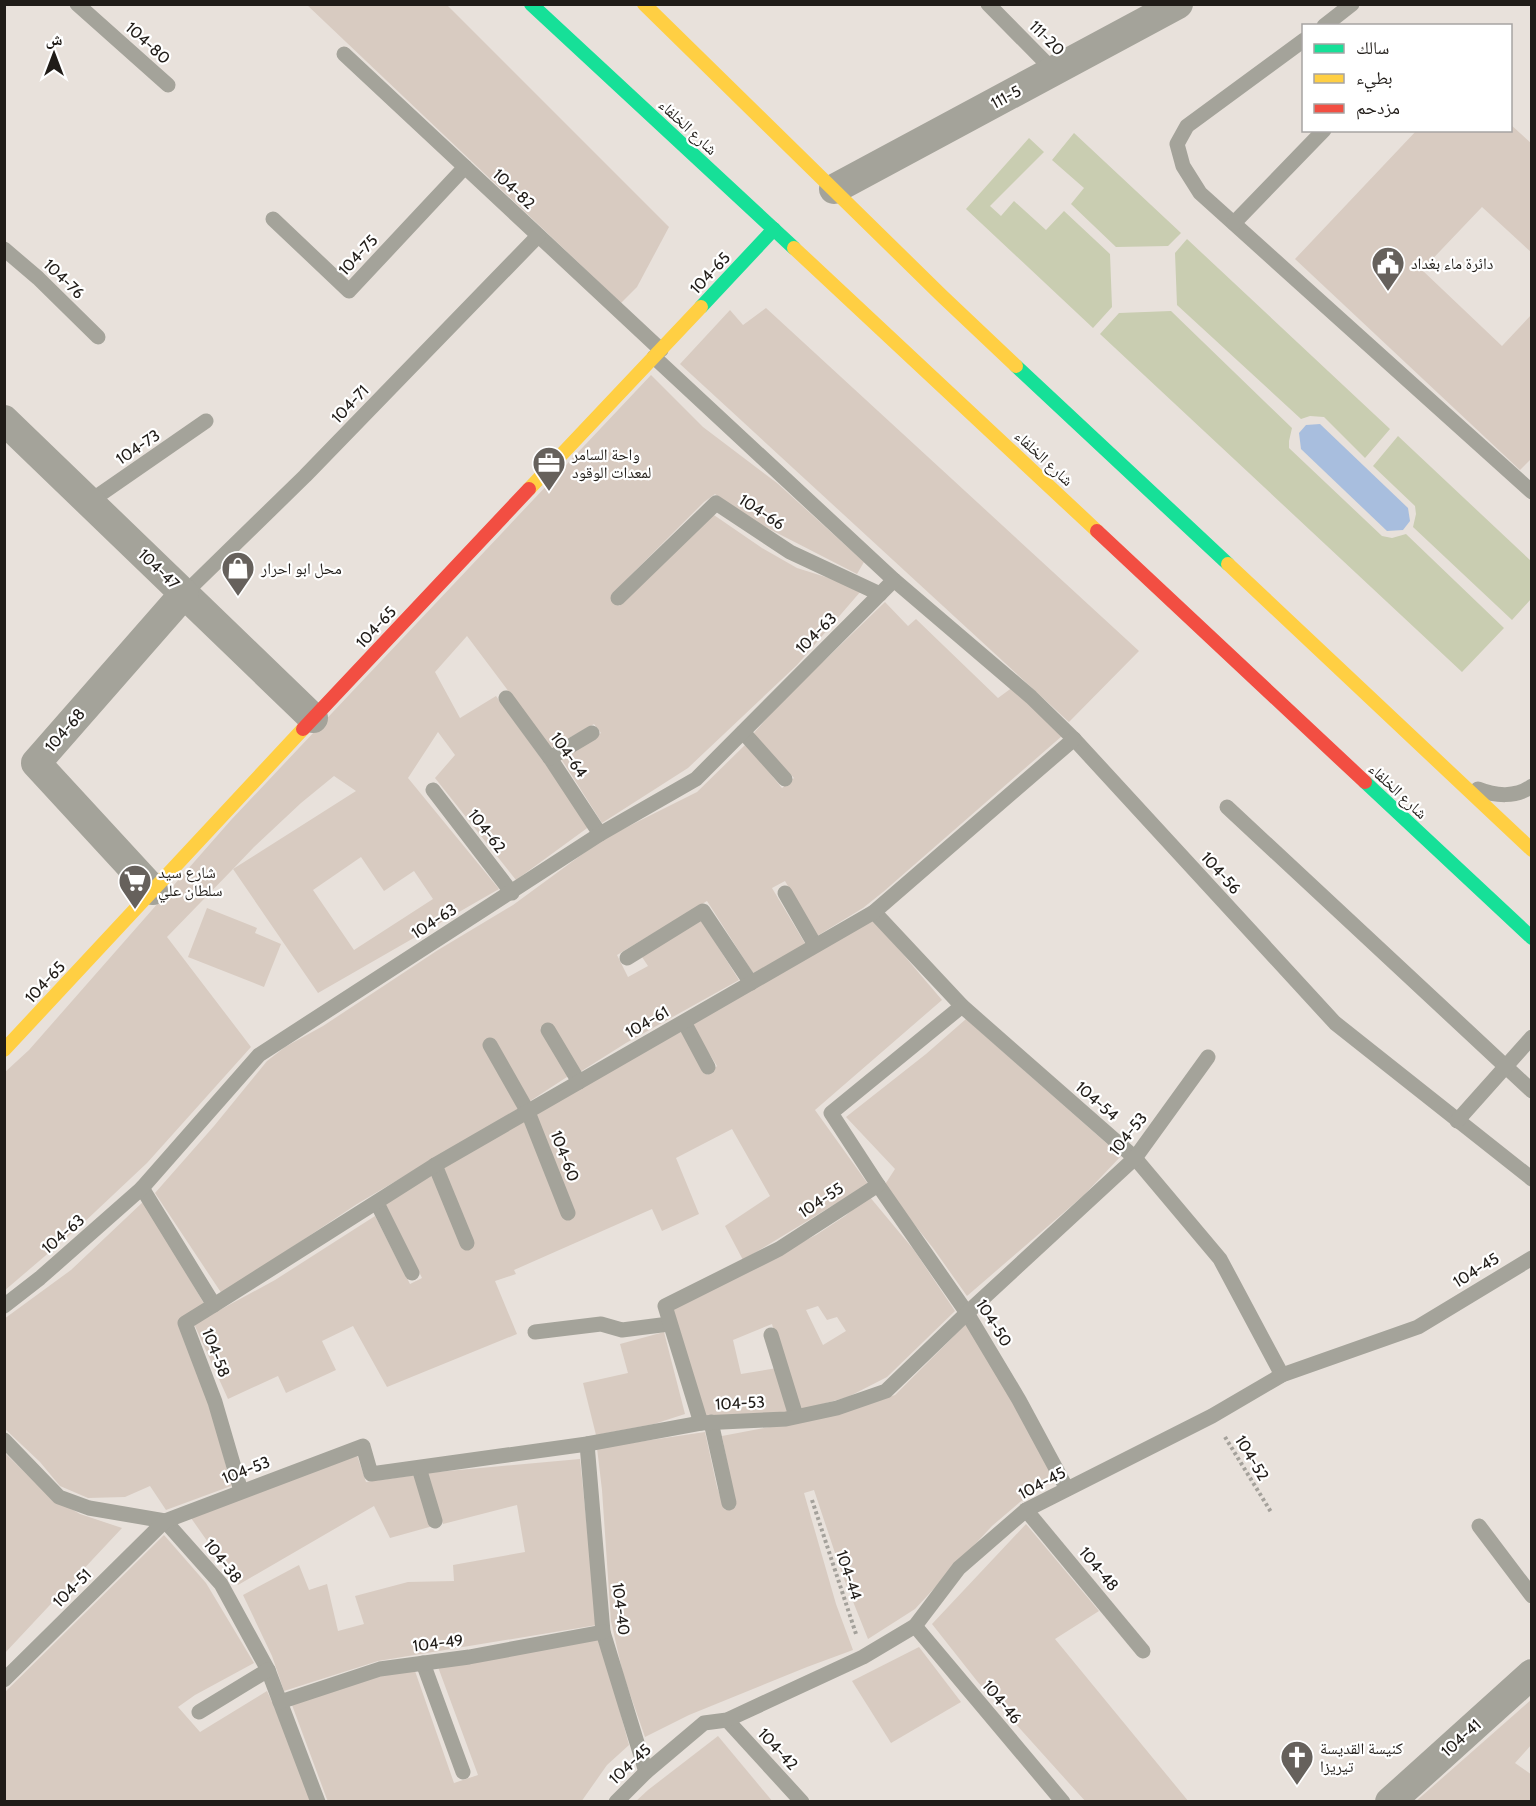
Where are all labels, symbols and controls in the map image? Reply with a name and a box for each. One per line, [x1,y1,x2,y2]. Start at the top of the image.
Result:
street label: 111-20 [1026,17,1068,59]
street label: 104-80 [122,18,174,68]
north arrow [24,24,84,84]
legend [1302,24,1512,132]
text: ش [46,30,63,49]
text: سالك [1356,37,1389,59]
text: بطيء [1356,67,1393,93]
street label: 111-5 [988,81,1024,113]
street label: شارع الخلفاء [654,95,721,160]
text: مزدحم [1356,97,1400,120]
street label: 104-82 [489,165,539,213]
street label: 104-75 [334,231,382,279]
public building icon: دائرة ماء بغداد [1370,245,1406,292]
street label: 104-65 [686,248,734,298]
place label: دائرة ماء بغداد [1411,254,1493,273]
street label: 104-76 [40,255,88,303]
street label: 104-71 [327,381,373,427]
street label: 104-73 [112,425,164,469]
street label: شارع الخلفاء [1010,426,1077,491]
office icon: واحة السامر لمعدات الوقود [531,445,567,492]
place label: واحة السامر لمعدات الوقود [571,445,652,482]
street label: 104-66 [736,490,788,534]
street label: 104-47 [135,545,183,593]
shop icon: محل ابو احرار [220,550,256,597]
place label: محل ابو احرار [260,559,342,579]
street label: 104-65 [352,602,400,652]
street label: 104-63 [792,609,840,657]
street label: 104-68 [41,704,89,756]
street label: 104-64 [547,729,591,781]
street label: شارع الخلفاء [1364,759,1431,824]
street label: 104-62 [464,805,510,857]
street label: 104-56 [1197,848,1245,898]
supermarket icon: شارع سيد سلطان علي [117,863,153,910]
place label: شارع سيد سلطان علي [158,863,223,903]
street label: 104-63 [408,899,460,943]
street label: 104-65 [21,957,69,1007]
street label: 104-61 [622,1002,672,1042]
street label: 104-54 [1072,1077,1122,1125]
street label: 104-53 [1105,1109,1151,1159]
street label: 104-60 [547,1128,583,1184]
street label: 104-55 [795,1178,847,1222]
street label: 104-63 [38,1210,88,1258]
street label: 104-45 [1450,1249,1502,1291]
street label: 104-50 [972,1296,1016,1350]
street label: 104-58 [198,1326,234,1380]
street label: 104-53 [715,1392,765,1414]
street label: 104-52 [1231,1432,1273,1484]
street label: 104-53 [219,1452,273,1488]
street label: 104-45 [1015,1463,1069,1503]
street label: 104-38 [200,1535,246,1587]
street label: 104-48 [1075,1543,1123,1595]
street label: 104-44 [832,1548,866,1602]
street label: 104-51 [49,1565,95,1611]
street label: 104-40 [608,1582,634,1636]
street label: 104-49 [412,1630,464,1656]
street label: 104-46 [978,1676,1026,1728]
street label: 104-41 [1437,1715,1485,1761]
street label: 104-42 [754,1724,802,1774]
church icon: كنيسة القديسة تيريزا [1279,1739,1315,1786]
place label: كنيسة القديسة تيريزا [1320,1739,1403,1776]
street label: 104-45 [605,1740,655,1788]

